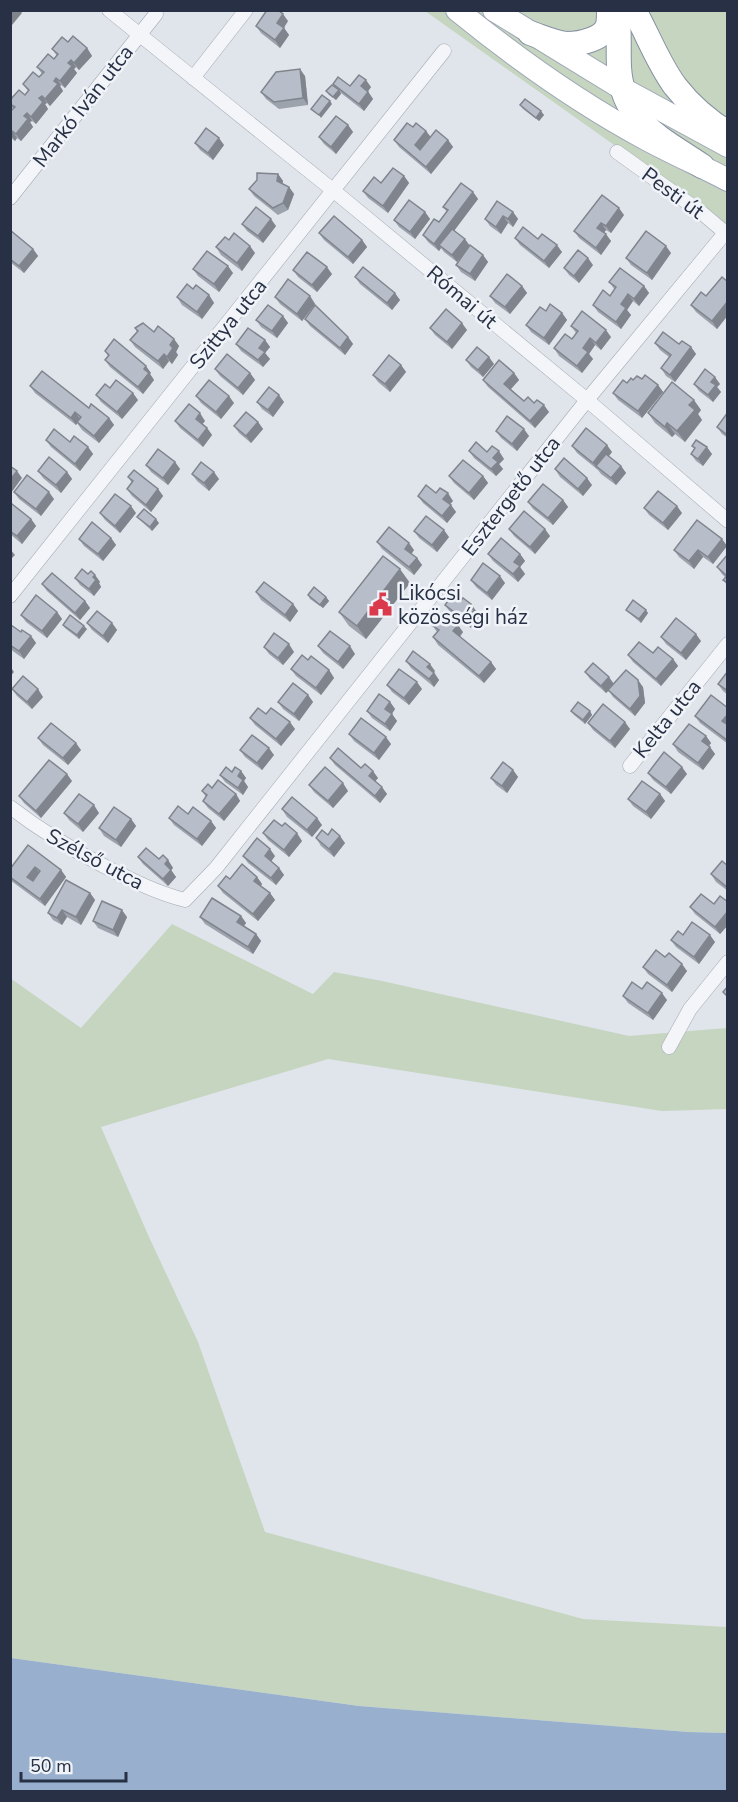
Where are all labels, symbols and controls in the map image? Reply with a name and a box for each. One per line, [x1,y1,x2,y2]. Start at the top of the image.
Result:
street label: Markó Iván utca [26,39,140,173]
street label: Pesti út [636,161,710,225]
street label: Római út [421,259,504,335]
street label: Szittya utca [183,273,273,375]
street label: Esztergető utca [455,430,567,562]
place label: Likócsi közösségi ház [398,579,528,631]
public building icon: Likócsi közösségi ház [367,592,393,618]
street label: Kelta utca [627,674,707,764]
street label: Szélső utca [41,822,149,896]
scale bar [21,1745,126,1783]
text: 50 m [30,1754,72,1778]

